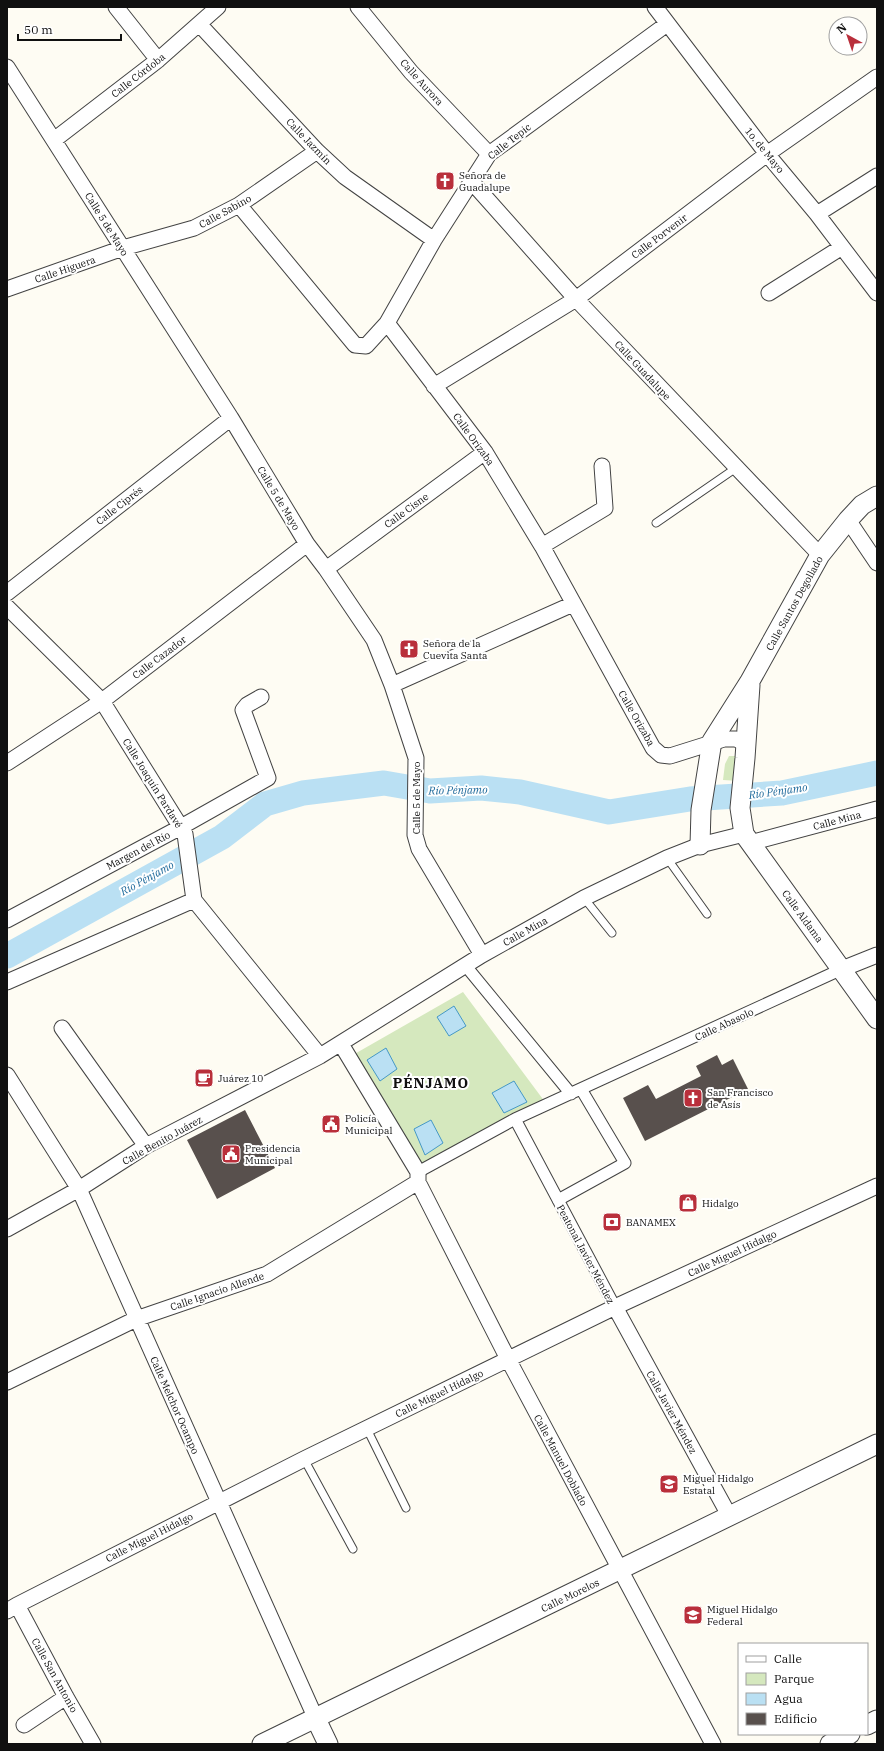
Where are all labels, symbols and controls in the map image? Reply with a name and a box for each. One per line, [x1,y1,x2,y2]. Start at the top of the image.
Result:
scale bar [18,16,121,42]
north arrow [828,16,868,56]
text: N [834,20,850,36]
text: 50 m [24,22,53,37]
street label: Calle Córdoba [109,50,168,101]
street label: Calle Aurora [397,56,446,109]
street label: Calle Jazmín [283,115,334,168]
street label: Calle Tepic [485,120,534,162]
street label: 1o. de Mayo [742,125,787,176]
place label: Señora de Guadalupe [459,169,510,194]
church icon: Señora de Guadalupe [434,170,456,192]
street label: Calle 5 de Mayo [82,190,132,259]
street label: Calle Sabino [197,192,254,231]
street label: Calle Porvenir [629,211,690,262]
street label: Calle Higuera [33,253,98,286]
street label: Calle Guadalupe [612,338,674,403]
street label: Calle Orizaba [450,410,497,469]
street label: Calle 5 de Mayo [254,464,303,533]
street label: Calle Ciprés [93,483,145,528]
street label: Calle Cisne [382,490,431,531]
street label: Calle Santos Degollado [763,553,826,653]
street label: Calle Cazador [130,633,189,682]
place label: Señora de la Cuevita Santa [423,637,488,662]
church icon: Señora de la Cuevita Santa [398,638,420,660]
street label: Calle Orizaba [615,688,658,749]
street label: Calle Joaquín Pardavé [120,736,185,830]
street label: Calle 5 de Mayo [410,761,423,834]
water label: Río Pénjamo [747,780,809,802]
water label: Río Pénjamo [427,782,488,798]
street label: Calle Mina [812,808,863,833]
street label: Margen del Río [104,828,173,873]
water label: Río Pénjamo [117,857,177,899]
street label: Calle Aldama [779,887,826,946]
street label: Calle Mina [501,914,550,949]
street label: Calle Abasolo [693,1005,756,1044]
cafe icon: Juárez 10 [193,1067,215,1089]
place label: Juárez 10 [218,1072,263,1085]
district label: PÉNJAMO [393,1073,469,1092]
place label: San Francisco de Asís [707,1086,774,1111]
church icon: San Francisco de Asís [682,1087,704,1109]
place label: Policía Municipal [345,1112,392,1137]
street label: Calle Benito Juárez [120,1113,205,1168]
public building icon: Policía Municipal [320,1113,342,1135]
place label: Presidencia Municipal [245,1142,301,1167]
public building icon: Presidencia Municipal [220,1143,242,1165]
shop icon: Hidalgo [677,1192,699,1214]
place label: Hidalgo [702,1197,739,1210]
street label: Peatonal Javier Méndez [554,1202,617,1306]
bank icon: BANAMEX [601,1211,623,1233]
place label: BANAMEX [626,1216,676,1229]
street label: Calle Miguel Hidalgo [686,1227,779,1280]
street label: Calle Ignacio Allende [168,1269,266,1314]
street label: Calle Melchor Ocampo [147,1354,202,1456]
street label: Calle Miguel Hidalgo [393,1366,486,1420]
street label: Calle Javier Méndez [643,1368,700,1456]
street label: Calle Manuel Doblado [531,1412,590,1509]
place label: Miguel Hidalgo Estatal [683,1472,754,1497]
school or university icon: Miguel Hidalgo Estatal [658,1473,680,1495]
street label: Calle Miguel Hidalgo [103,1510,195,1565]
street label: Calle Morelos [539,1576,602,1615]
place label: Miguel Hidalgo Federal [707,1603,778,1628]
school or university icon: Miguel Hidalgo Federal [682,1604,704,1626]
street label: Calle San Antonio [29,1636,81,1715]
legend [738,1643,868,1735]
text: Calle [774,1651,802,1666]
text: Parque [774,1671,814,1686]
text: Agua [774,1691,803,1706]
text: Edificio [774,1711,817,1726]

